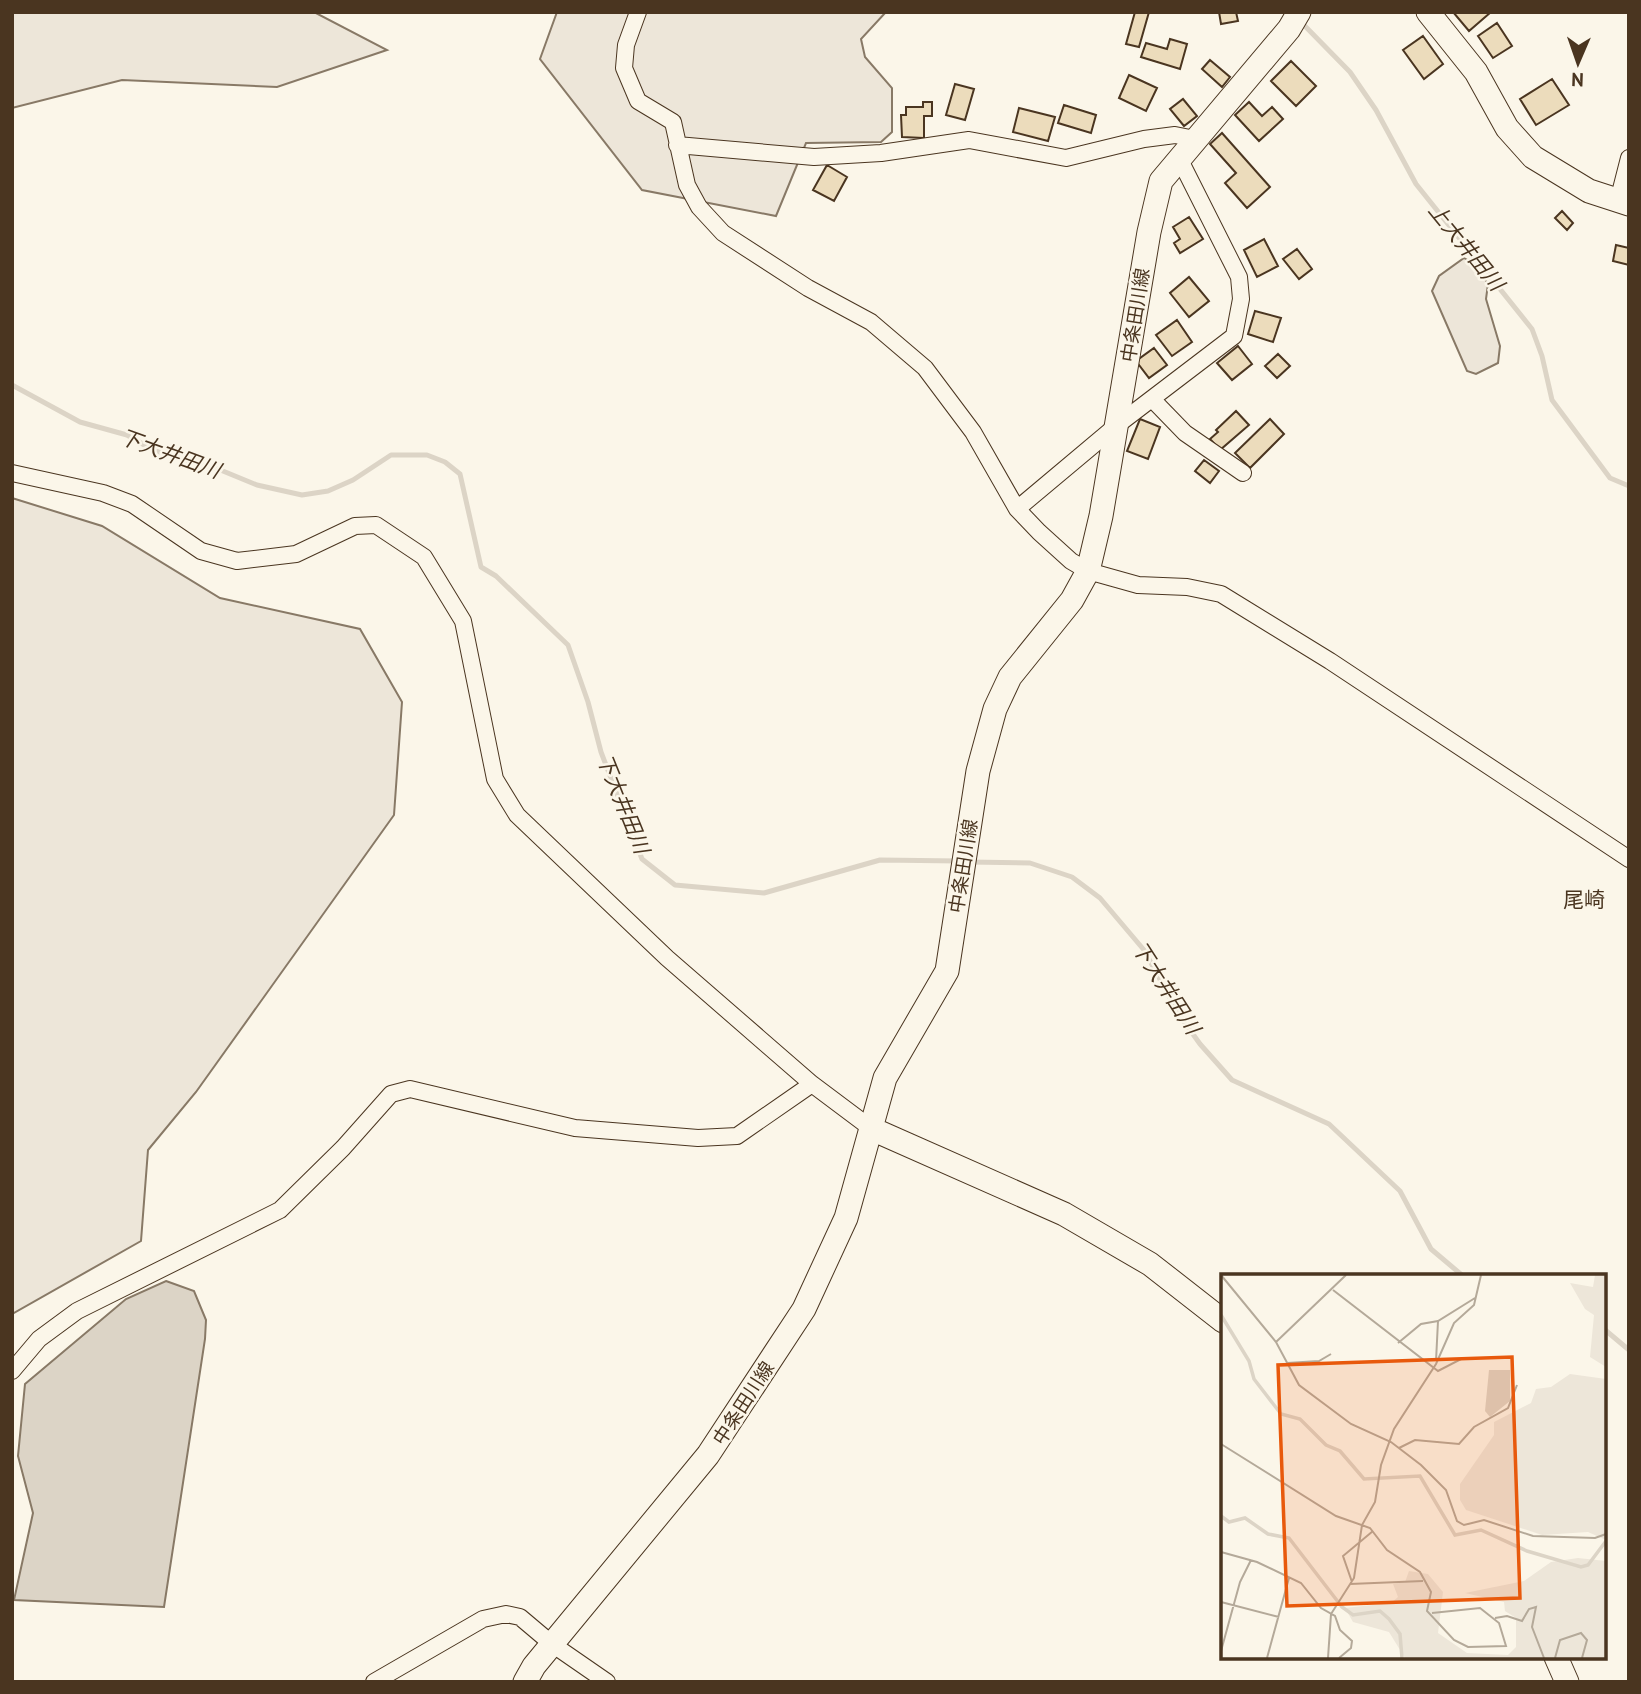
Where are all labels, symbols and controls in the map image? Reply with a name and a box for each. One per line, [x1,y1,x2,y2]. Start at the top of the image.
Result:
north arrow [1543,28,1613,98]
text: N [1571,68,1584,92]
water label: 上大井田川 [1423,197,1511,298]
street label: 中条田川線 [1116,266,1154,364]
water label: 下大井田川 [116,423,226,485]
water label: 下大井田川 [591,750,656,859]
street label: 中条田川線 [944,817,982,915]
district label: 尾崎 [1563,886,1605,913]
water label: 下大井田川 [1127,936,1207,1041]
inset map [1221,1274,1606,1659]
street label: 中条田川線 [707,1357,779,1449]

